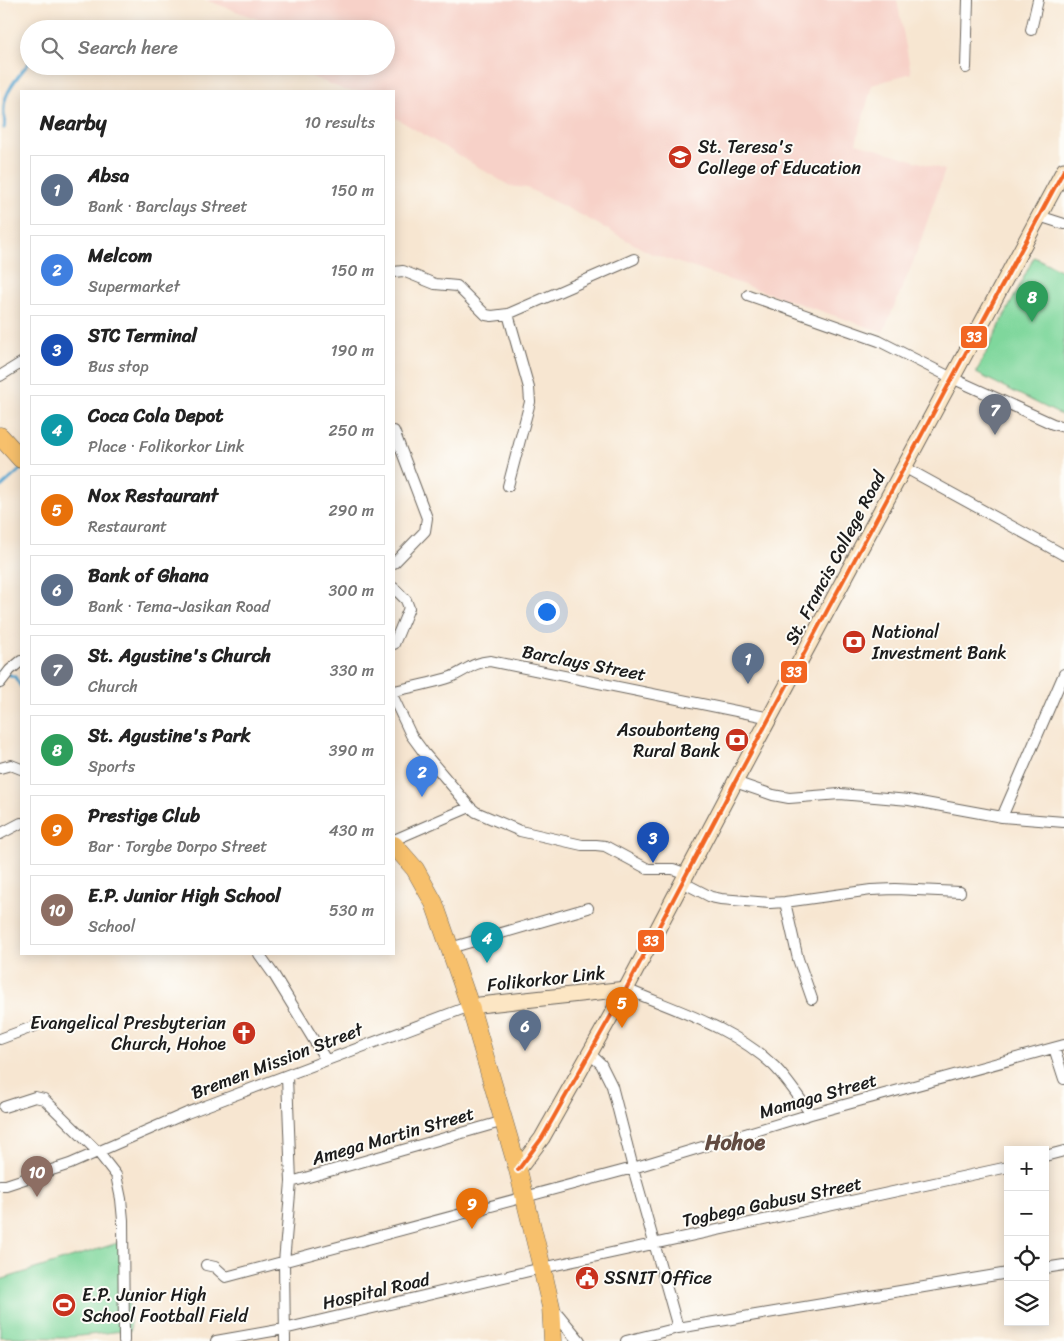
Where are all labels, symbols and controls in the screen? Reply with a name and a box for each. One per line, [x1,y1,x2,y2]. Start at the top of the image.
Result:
search box [20,20,395,75]
text: Search here [78,31,178,64]
icon: search [38,34,66,62]
text: Nearby [40,104,106,142]
text: 10 results [304,108,375,137]
place label: St. Teresa's College of Education [698,131,861,184]
school or university icon: St. Teresa's College of Education [667,144,693,170]
text: Absa [88,159,129,192]
text: 1 [54,176,60,205]
text: 150 m [331,176,374,205]
text: Bank · Barclays Street [88,192,247,221]
text: Melcom [88,239,152,272]
text: 2 [52,256,62,285]
text: 150 m [331,256,374,285]
text: Supermarket [88,272,180,301]
pin: 8 [1016,281,1048,322]
text: STC Terminal [88,319,197,352]
line badge: 33 [960,325,988,349]
text: 33 [965,325,982,350]
text: 3 [53,336,61,365]
text: 190 m [331,336,374,365]
text: Bus stop [88,352,149,381]
pin: 7 [979,394,1011,435]
text: Coca Cola Depot [88,399,224,432]
text: 4 [52,416,62,445]
text: 250 m [328,416,374,445]
text: Place · Folikorkor Link [88,432,244,461]
street label: St. Francis College Road [776,464,895,651]
text: Nox Restaurant [88,479,218,512]
text: 5 [52,496,62,525]
text: 290 m [328,496,374,525]
text: Restaurant [88,512,167,541]
text: Bank of Ghana [88,559,209,592]
text: 6 [52,576,62,605]
text: 300 m [329,576,374,605]
text: Bank · Tema-Jasikan Road [88,592,270,621]
your location [534,599,560,625]
place label: National Investment Bank [871,616,1007,669]
bank icon: National Investment Bank [841,629,867,655]
street label: Barclays Street [519,635,649,691]
text: St. Agustine's Church [88,639,271,672]
pin: 1 [732,643,764,684]
text: 7 [52,656,62,685]
text: 330 m [330,656,374,685]
line badge: 33 [780,660,808,684]
text: 33 [785,660,802,685]
text: Church [88,672,138,701]
place label: Asoubonteng Rural Bank [616,714,720,767]
text: St. Agustine's Park [88,719,251,752]
bank icon: Asoubonteng Rural Bank [724,727,750,753]
text: 8 [52,736,62,765]
text: 390 m [329,736,374,765]
text: Sports [88,752,135,781]
pin: 2 [406,756,438,797]
text: Prestige Club [88,799,200,832]
text: 9 [52,816,62,845]
text: 430 m [329,816,374,845]
pin: 3 [637,822,669,863]
text: Bar · Torgbe Dorpo Street [88,832,267,861]
text: E.P. Junior High School [88,879,281,912]
text: 10 [49,896,65,925]
text: 530 m [329,896,374,925]
text: School [88,912,135,941]
pin: 4 [471,922,503,963]
line badge: 33 [637,929,665,953]
text: 33 [642,929,659,954]
street label: Folikorkor Link [486,957,607,1001]
pin: 5 [606,987,638,1028]
place label: Evangelical Presbyterian Church, Hohoe [30,1007,226,1060]
pin: 6 [509,1010,541,1051]
street label: Bremen Mission Street [186,1013,368,1109]
church icon: Evangelical Presbyterian Church, Hohoe [231,1020,257,1046]
street label: Mamaga Street [755,1064,881,1128]
street label: Amega Martin Street [307,1097,478,1175]
district label: Hohoe [704,1123,765,1162]
map controls [1004,1146,1049,1326]
button: + [1004,1146,1049,1191]
pin: 10 [21,1156,53,1197]
street label: Togbega Gabusu Street [679,1167,865,1237]
pin: 9 [456,1188,488,1229]
button: − [1004,1191,1049,1236]
button: locate [1004,1236,1049,1281]
place label: SSNIT Office [604,1262,712,1294]
street label: Hospital Road [319,1263,434,1319]
public building icon: SSNIT Office [574,1265,600,1291]
place label: E.P. Junior High School Football Field [82,1279,249,1332]
button: layers [1004,1281,1049,1326]
sports icon: E.P. Junior High School Football Field [51,1292,77,1318]

